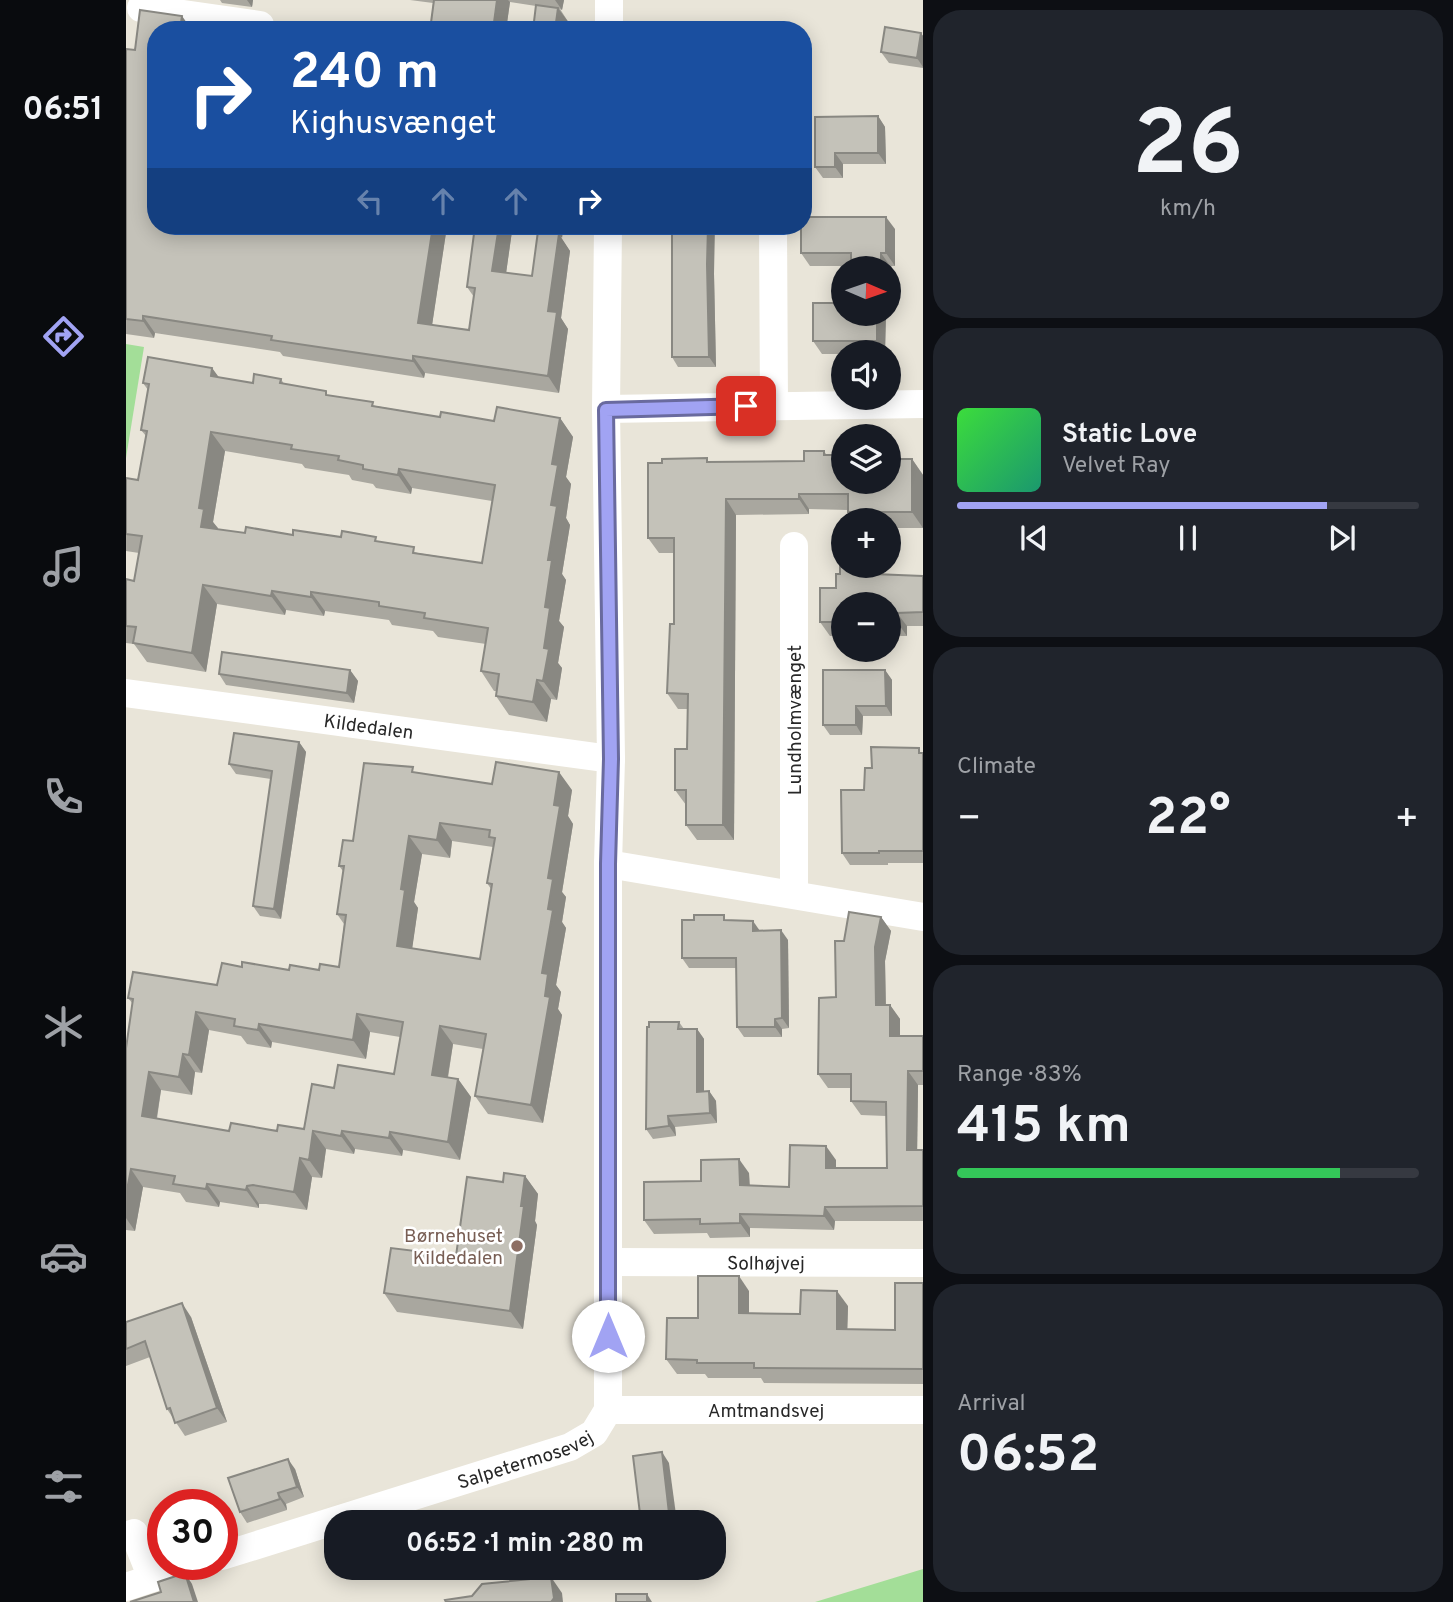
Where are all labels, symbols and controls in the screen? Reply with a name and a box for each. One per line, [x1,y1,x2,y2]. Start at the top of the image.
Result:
text: 240 m [290,44,439,106]
icon: right [175,49,266,140]
text: 06:51 [23,91,103,131]
text: 26 [1132,92,1244,207]
text: Kighusvænget [290,105,497,145]
icon: left [351,182,389,220]
icon: ahead [424,182,462,220]
icon: ahead [497,182,535,220]
icon: right [570,182,608,220]
text: km/h [1160,195,1216,224]
north arrow [831,256,901,326]
map controls [831,256,901,662]
icon: directions [39,312,88,361]
button: sound [831,340,901,410]
pin [716,376,776,436]
icon: arrive [727,387,765,425]
text: Static Love [1062,419,1197,452]
button: layers [831,424,901,494]
text: Velvet Ray [1062,452,1170,481]
button: + [831,508,901,578]
icon: previous [1015,519,1053,557]
icon: pause [1169,519,1207,557]
icon: next [1323,519,1361,557]
icon: music [39,542,88,591]
button: − [831,592,901,662]
street label: Lundholmvænget [784,645,808,795]
street label: Kildedalen [322,710,415,746]
text: Climate [957,753,1036,782]
icon: phone [39,772,88,821]
text: 22° [1145,787,1231,853]
text: − [957,796,982,845]
text: + [1394,796,1419,845]
icon: climate [39,1002,88,1051]
text: Range · 83% [957,1061,1082,1090]
text: 415 km [957,1095,1131,1161]
place label: Børnehuset Kildedalen [404,1225,503,1271]
icon: car [39,1232,88,1281]
marker: Børnehuset Kildedalen [509,1238,525,1254]
street label: Solhøjvej [727,1252,805,1277]
position arrow [571,1299,645,1373]
text: Arrival [957,1390,1026,1419]
street label: Amtmandsvej [708,1400,824,1424]
text: 06:52 [957,1424,1099,1490]
street label: Salpetermosevej [455,1426,598,1496]
icon: filters [39,1462,88,1511]
speed limit sign: 30 [147,1489,238,1580]
text: 06:52 · 1 min · 280 m [406,1528,644,1561]

